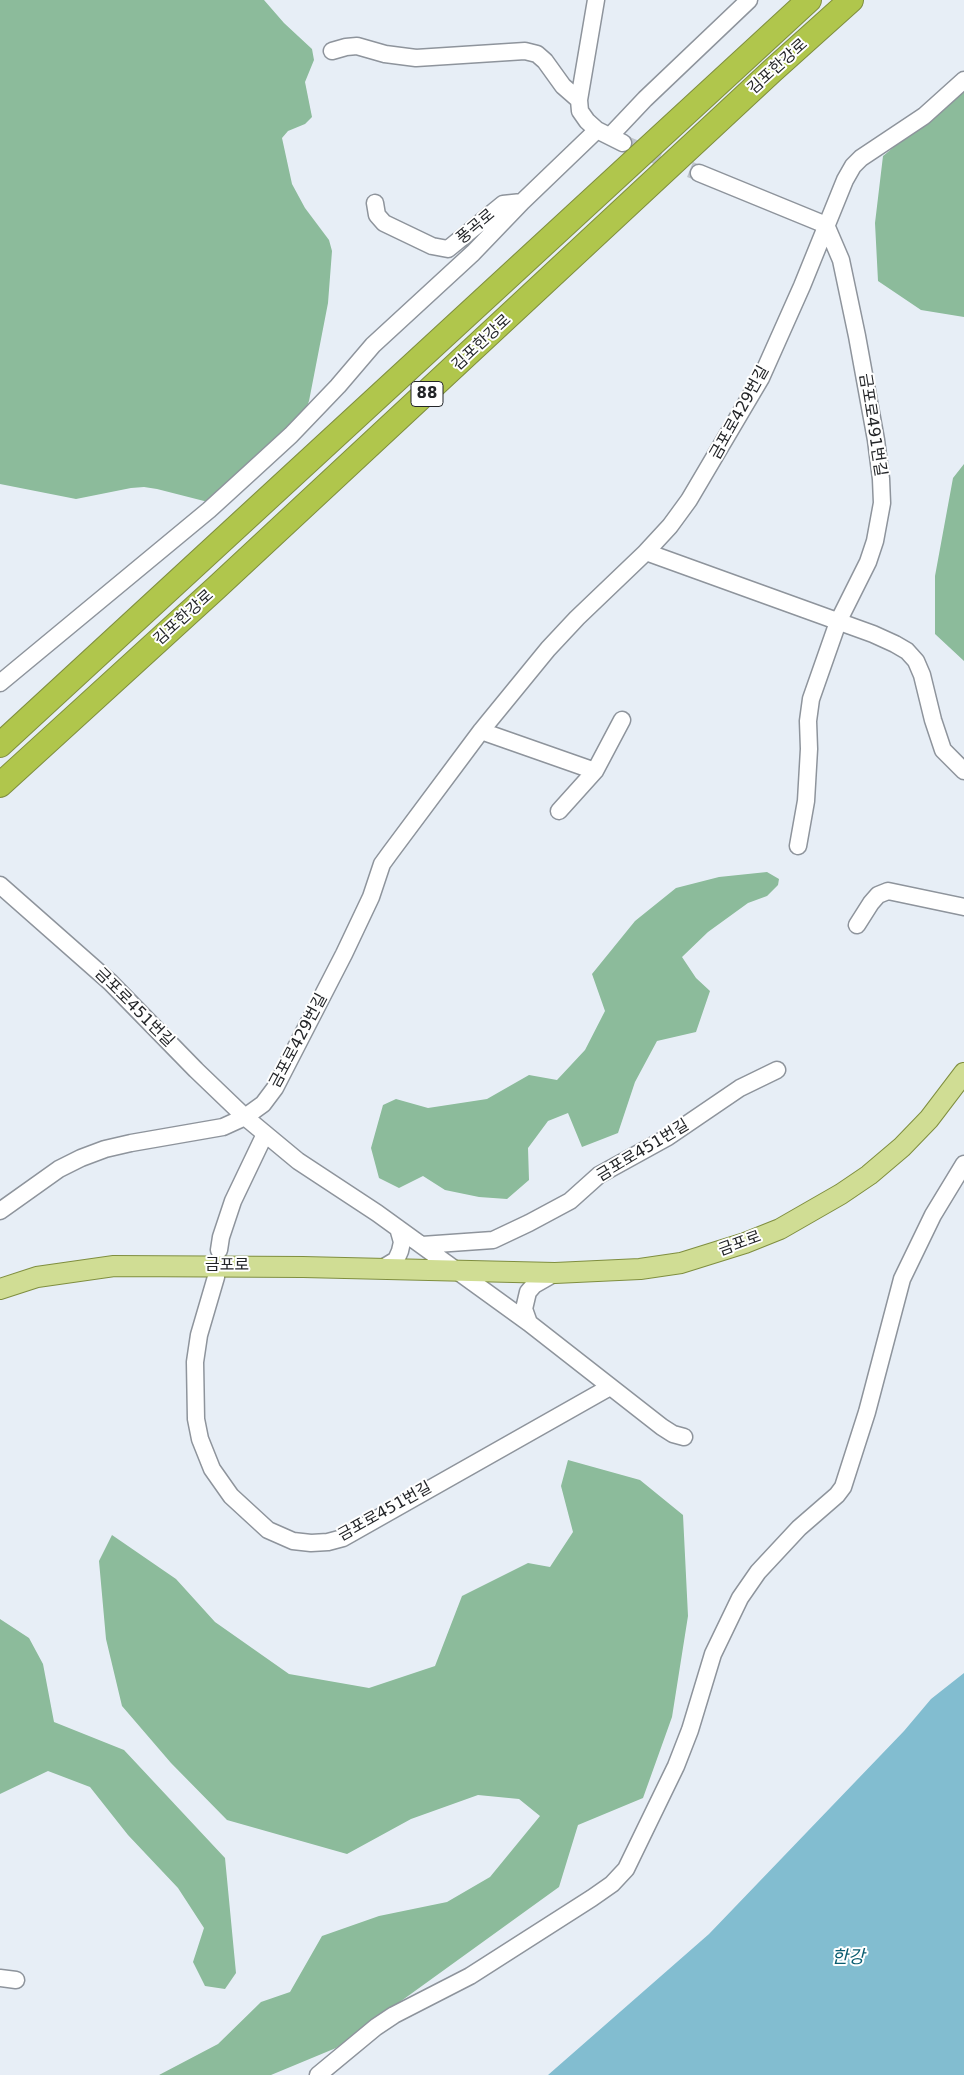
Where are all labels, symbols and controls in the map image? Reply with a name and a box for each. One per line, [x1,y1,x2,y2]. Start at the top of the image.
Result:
street label: 김포한강로 [744,35,812,99]
street label: 풍곡로 [453,205,499,249]
street label: 김포한강로 [449,311,515,375]
street label: 금포로429번길 [706,363,774,463]
street label: 금포로491번길 [854,372,890,478]
road number: 88 [411,382,443,406]
street label: 김포한강로 [150,586,218,650]
street label: 금포로451번길 [90,964,178,1052]
street label: 금포로429번길 [266,991,332,1091]
street label: 금포로451번길 [593,1116,693,1186]
street label: 금포로 [716,1227,764,1261]
street label: 금포로 [205,1256,249,1276]
street label: 금포로451번길 [335,1478,435,1546]
water label: 한강 [831,1947,865,1969]

